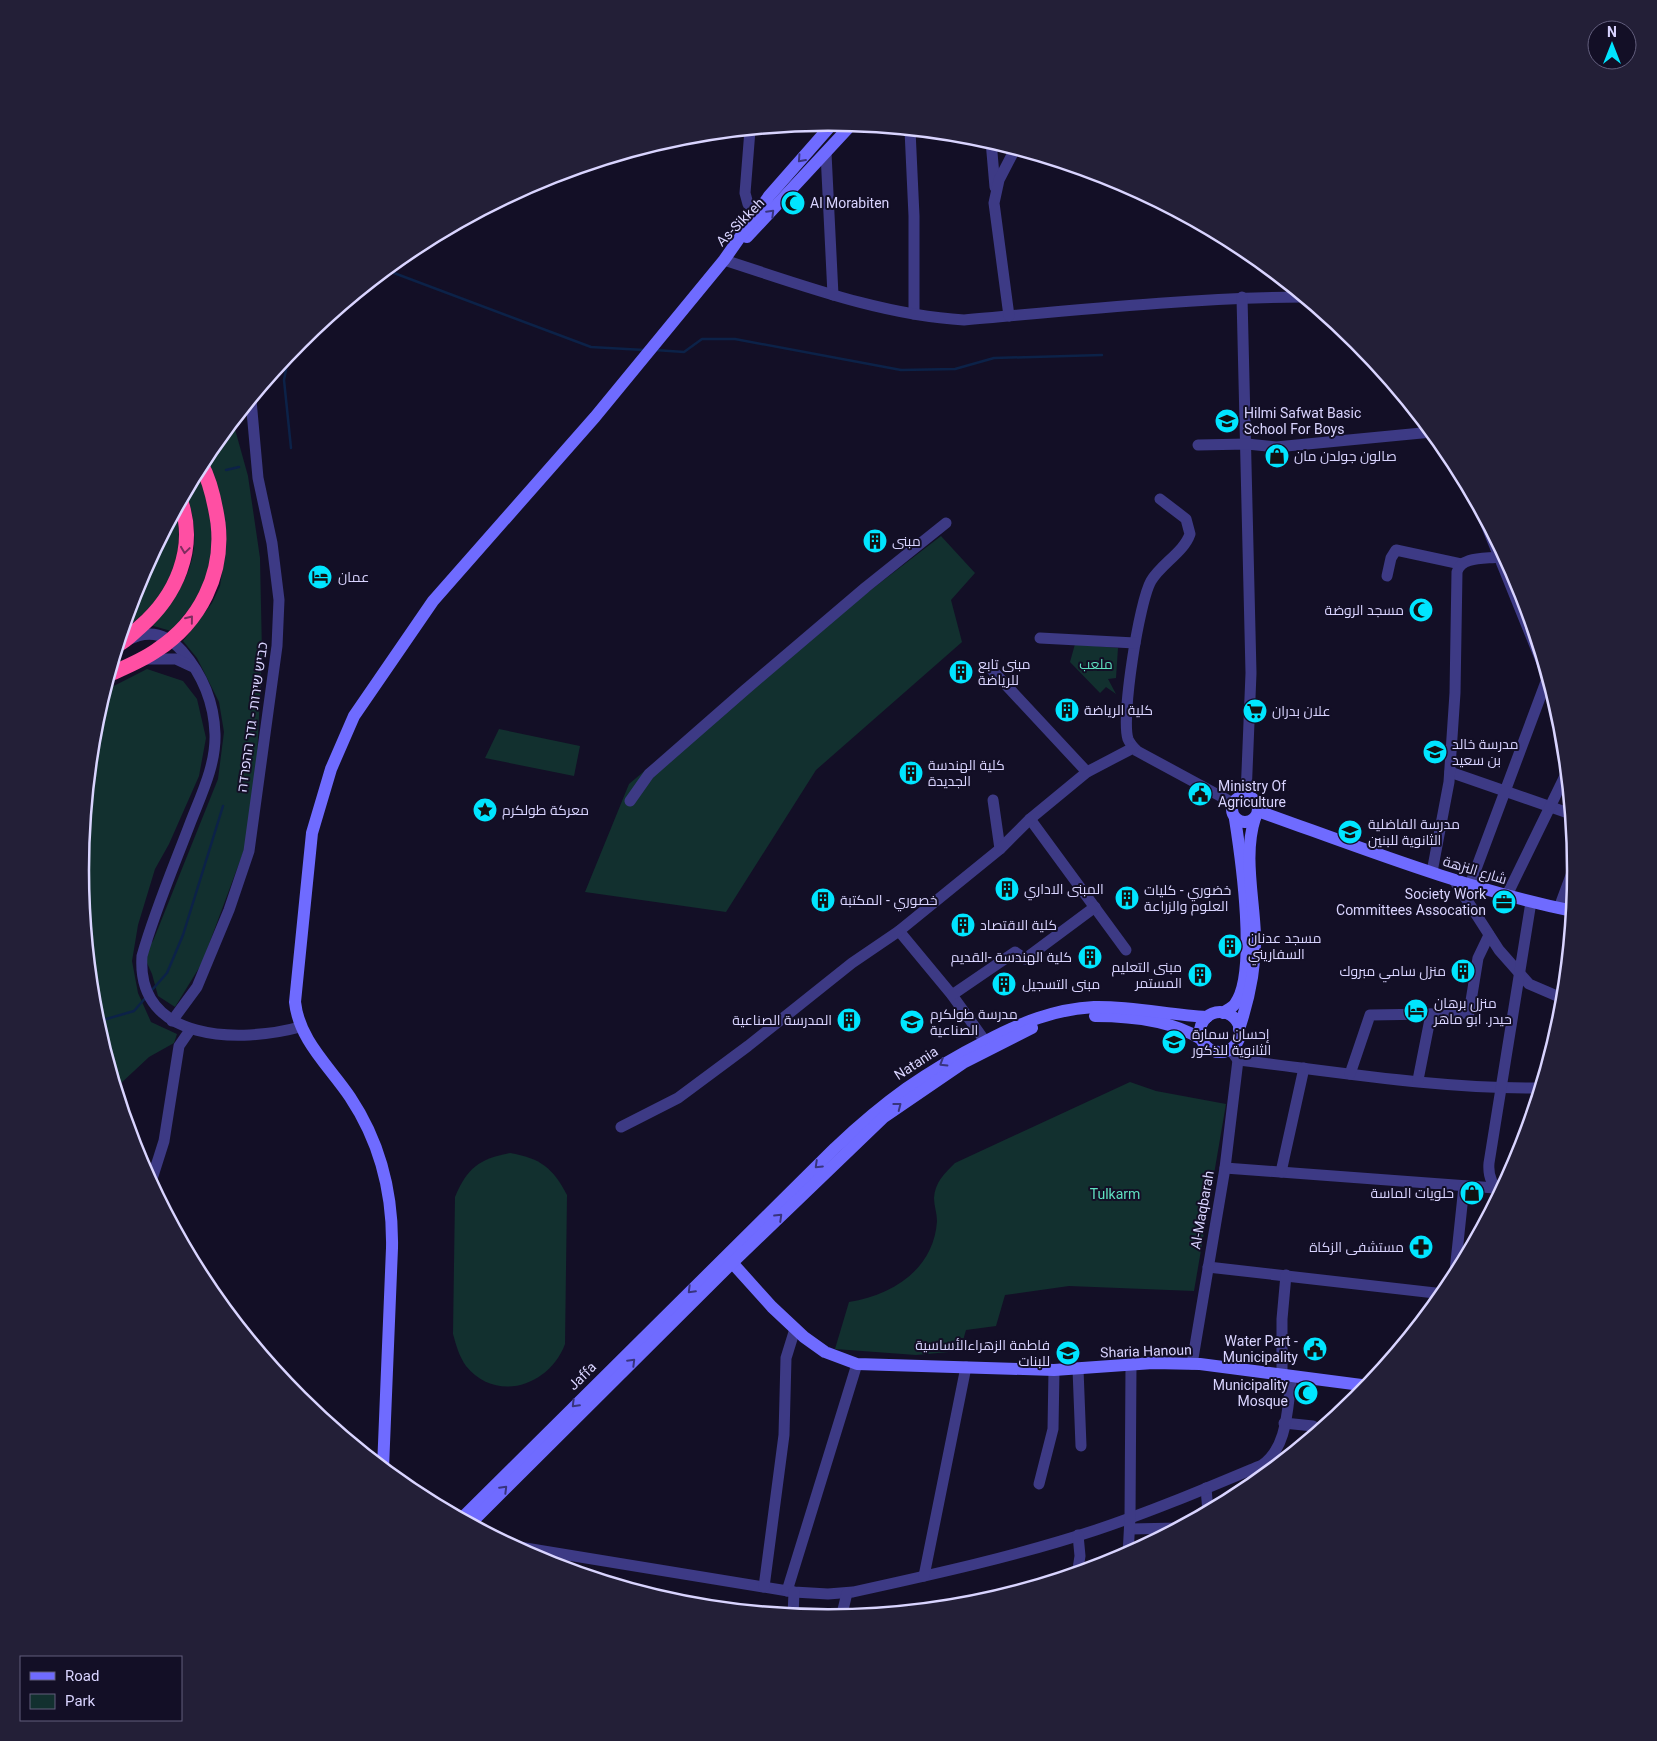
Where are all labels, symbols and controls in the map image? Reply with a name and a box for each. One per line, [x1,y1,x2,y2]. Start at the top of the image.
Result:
north arrow [1587,20,1637,70]
text: N [1607,24,1617,40]
one-way arrow [798,153,807,162]
mosque icon: Al Morabiten [780,190,806,216]
street label: As-Sikkeh [713,195,767,249]
place label: Al Morabiten [810,195,889,211]
one-way arrow [765,210,774,219]
place label: Hilmi Safwat Basic School For Boys [1244,405,1361,437]
school or university icon: Hilmi Safwat Basic School For Boys [1214,408,1240,434]
shop icon: صالون جولدن مان [1264,443,1290,469]
place label: صالون جولدن مان [1294,448,1397,464]
building icon: مبنى [862,528,888,554]
place label: مبنى [892,533,921,549]
one-way arrow [181,545,191,554]
hotel icon: عمان [307,564,333,590]
place label: عمان [338,569,369,585]
mosque icon: مسجد الروضة [1408,597,1434,623]
place label: مسجد الروضة [1325,602,1404,618]
one-way arrow [184,616,192,625]
street label: כביש שירות - גדר ההפרדה [234,641,270,793]
place label: مبنى تابع للرياضة [978,656,1031,688]
park label: ملعب [1079,656,1113,672]
building icon: مبنى تابع للرياضة [948,659,974,685]
building icon: كلية الرياضة [1054,697,1080,723]
supermarket icon: علان بدران [1242,698,1268,724]
place label: كلية الرياضة [1084,702,1153,718]
place label: علان بدران [1272,703,1330,719]
place label: مدرسة خالد بن سعيد [1452,736,1519,768]
school or university icon: مدرسة خالد بن سعيد [1422,739,1448,765]
place label: كلية الهندسة الجديدة [928,757,1005,789]
building icon: كلية الهندسة الجديدة [898,760,924,786]
place label: Ministry Of Agriculture [1218,778,1286,810]
public building icon: Ministry Of Agriculture [1187,781,1213,807]
place icon: معركة طولكرم [472,797,498,823]
place label: معركة طولكرم [502,802,589,820]
place label: مدرسة الفاضلية الثانوية للبنين [1368,816,1460,848]
school or university icon: مدرسة الفاضلية الثانوية للبنين [1337,819,1363,845]
street label: شارع النزهة [1441,853,1509,888]
building icon: المبنى الاداري [994,876,1020,902]
place label: المبنى الاداري [1024,881,1104,901]
place label: خضوري - كليات العلوم والزراعة [1144,882,1231,916]
building icon: خضوري - كليات العلوم والزراعة [1114,885,1140,911]
place label: Society Work Committees Assocation [1336,886,1487,918]
building icon: خصوري - المكتبة [810,887,836,913]
office icon: Society Work Committees Assocation [1491,889,1517,915]
place label: خصوري - المكتبة [840,892,937,912]
building icon: كلية الاقتصاد [950,912,976,938]
place label: كلية الاقتصاد [980,917,1057,933]
place label: مسجد عدنان السفاريني [1248,930,1321,966]
building icon: مسجد عدنان السفاريني [1217,933,1243,959]
building icon: كلية الهندسة -القديم [1077,944,1103,970]
place label: كلية الهندسة -القديم [951,949,1072,967]
building icon: منزل سامي مبروك [1450,958,1476,984]
place label: مبنى التعليم المستمر [1112,959,1182,991]
building icon: مبنى التعليم المستمر [1187,962,1213,988]
place label: منزل سامي مبروك [1339,963,1446,983]
building icon: مبنى التسجيل [991,971,1017,997]
place label: مبنى التسجيل [1022,976,1100,992]
place label: منزل برهان حيدر. ابو ماهر [1433,995,1512,1027]
hotel icon: منزل برهان حيدر. ابو ماهر [1403,998,1429,1024]
place label: مدرسة طولكرم الصناعية [930,1006,1018,1038]
building icon: المدرسة الصناعية [836,1007,862,1033]
school or university icon: مدرسة طولكرم الصناعية [899,1009,925,1035]
place label: المدرسة الصناعية [732,1012,832,1028]
place label: إحسان سمارة الثانوية للذكور [1191,1026,1271,1058]
school or university icon: إحسان سمارة الثانوية للذكور [1161,1029,1187,1055]
street label: Natania [891,1043,941,1083]
one-way arrow [940,1057,949,1067]
one-way arrow [893,1103,902,1112]
one-way arrow [814,1159,823,1168]
street label: Al-Maqbarah [1187,1169,1217,1251]
shop icon: حلويات الماسة [1459,1180,1485,1206]
place label: حلويات الماسة [1371,1185,1454,1201]
park label: Tulkarm [1090,1186,1140,1202]
one-way arrow [774,1213,783,1222]
pharmacy icon: مستشفى الزكاة [1408,1234,1434,1260]
place label: مستشفى الزكاة [1309,1239,1404,1255]
one-way arrow [687,1284,696,1293]
place label: Water Part - Municipality [1223,1333,1298,1365]
public building icon: Water Part - Municipality [1302,1336,1328,1362]
place label: فاطمة الزهراءالأساسية للبنات [915,1337,1050,1369]
school or university icon: فاطمة الزهراءالأساسية للبنات [1055,1340,1081,1366]
street label: Sharia Hanoun [1100,1341,1192,1361]
street label: Jaffa [565,1359,599,1393]
one-way arrow [627,1359,636,1368]
place label: Municipality Mosque [1213,1377,1288,1409]
mosque icon: Municipality Mosque [1293,1380,1319,1406]
one-way arrow [572,1398,581,1407]
one-way arrow [499,1486,508,1495]
legend [20,1656,182,1721]
text: Road [65,1667,99,1685]
text: Park [65,1692,96,1710]

